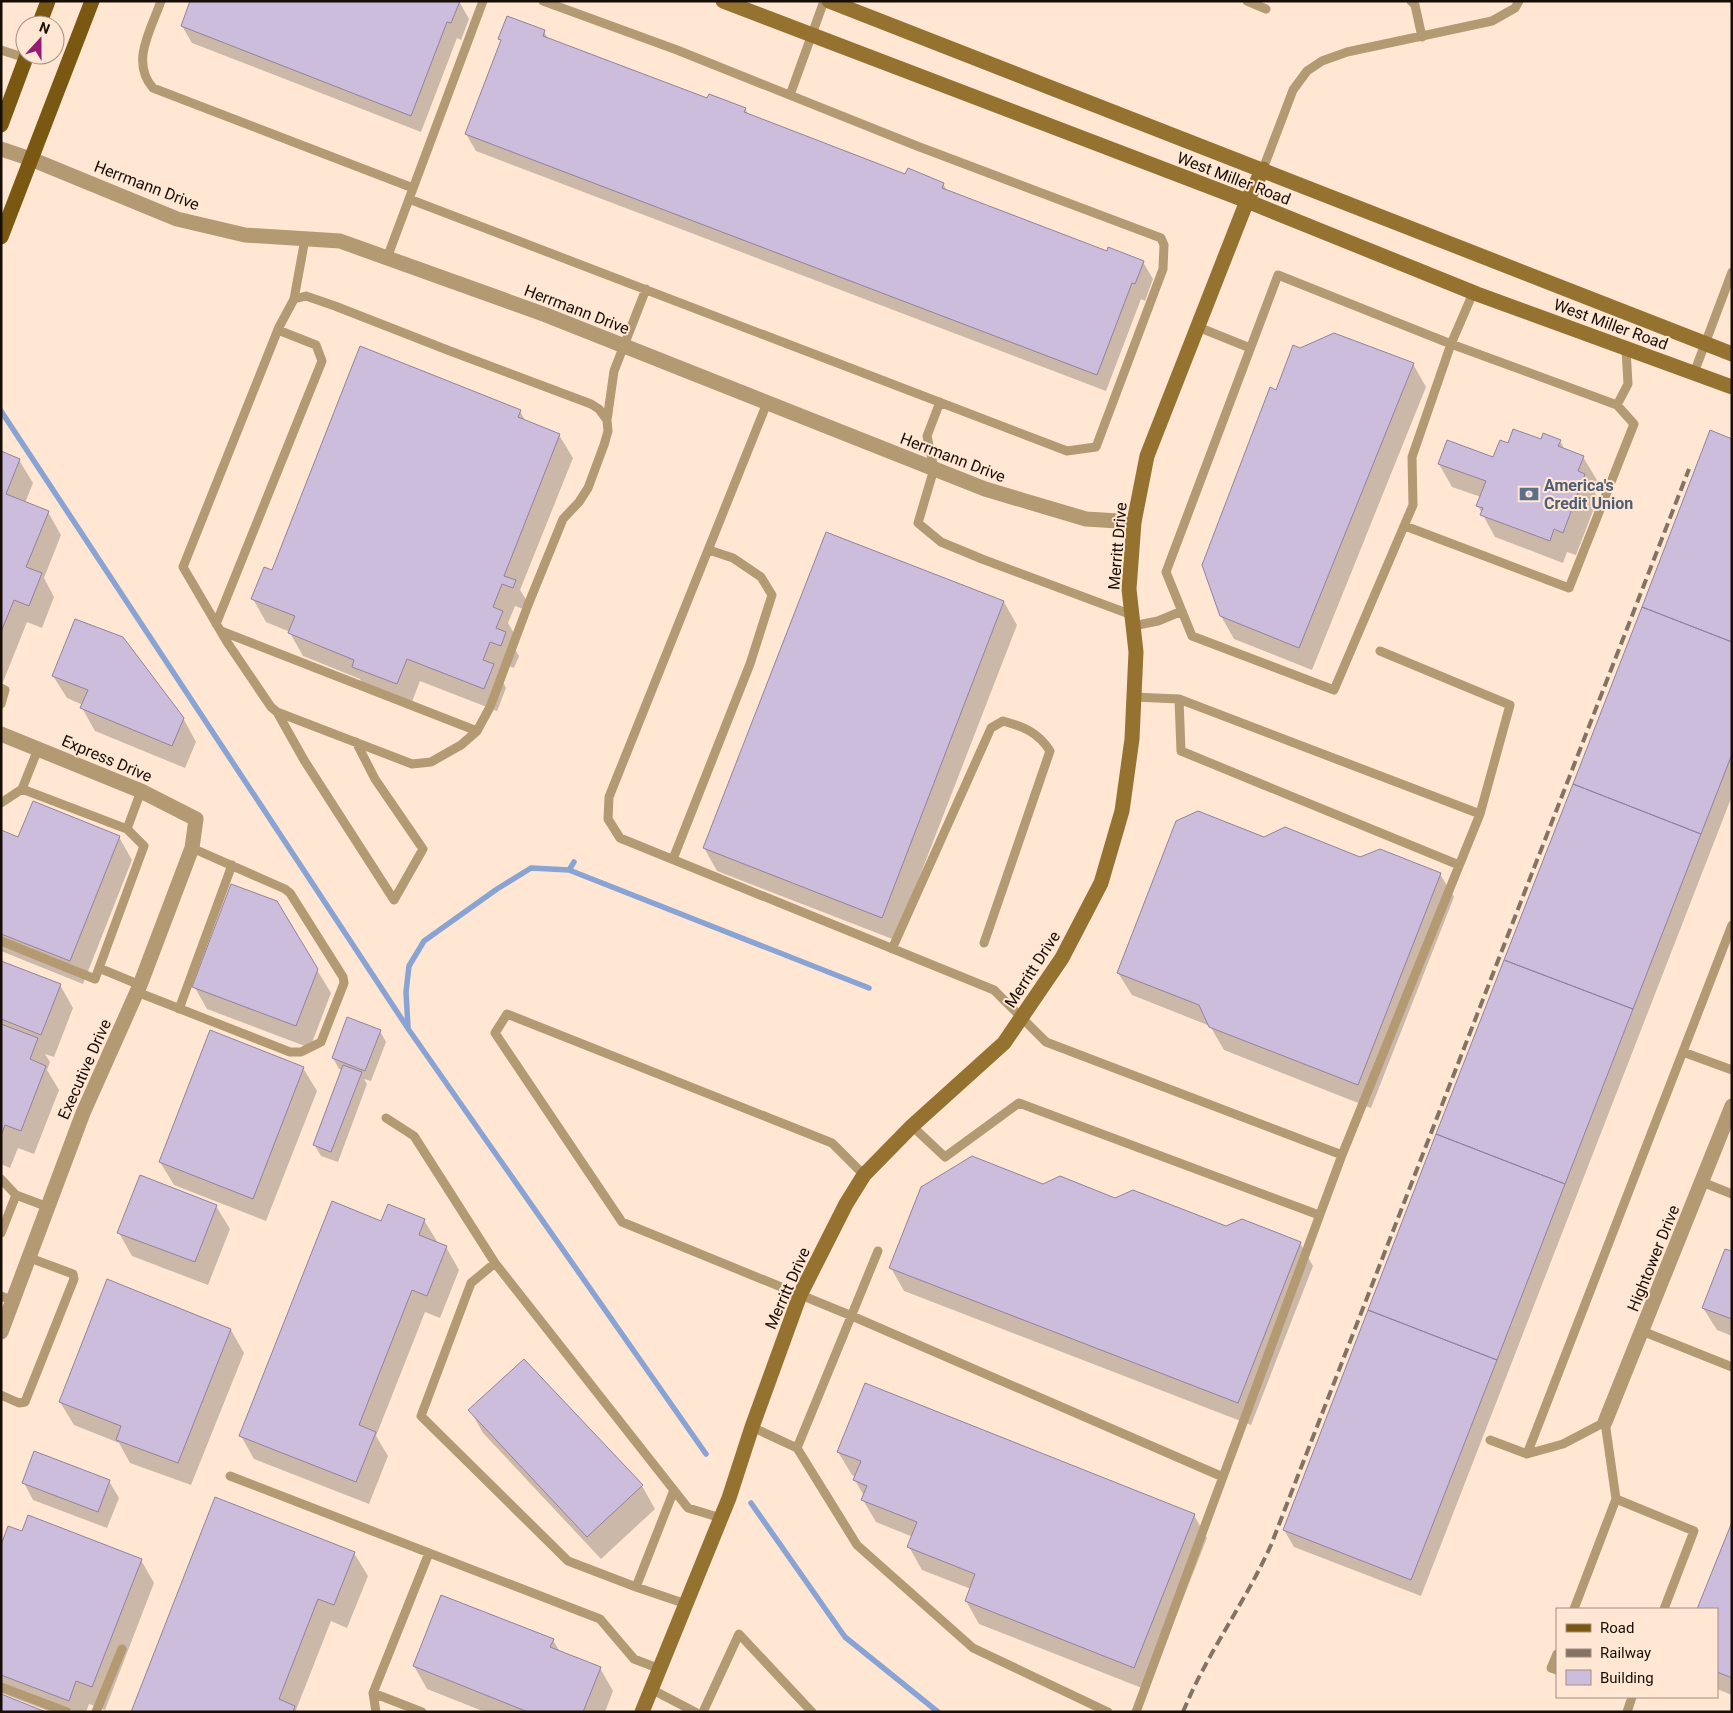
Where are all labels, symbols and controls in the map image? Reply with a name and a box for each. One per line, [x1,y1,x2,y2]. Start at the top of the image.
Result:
north arrow [15,15,65,65]
text: N [37,19,52,37]
street label: West Miller Road [1174,148,1293,209]
street label: Herrmann Drive [92,157,202,214]
street label: Herrmann Drive [522,281,632,338]
street label: West Miller Road [1551,295,1671,354]
street label: Herrmann Drive [898,429,1008,486]
place label: America's Credit Union [1544,476,1633,513]
bank icon: America's Credit Union [1518,483,1540,505]
street label: Merritt Drive [1104,502,1131,590]
street label: Express Drive [59,731,155,786]
street label: Merritt Drive [1001,927,1064,1011]
street label: Executive Drive [54,1016,115,1122]
street label: Hightower Drive [1623,1202,1683,1314]
street label: Merritt Drive [761,1244,814,1332]
legend [1556,1608,1718,1698]
text: Road [1600,1619,1634,1637]
text: Railway [1600,1644,1651,1662]
text: Building [1600,1669,1654,1687]

